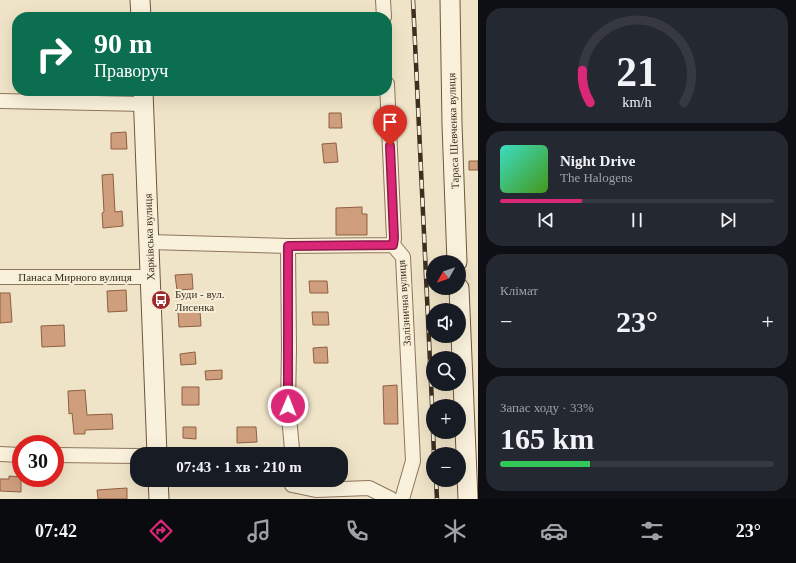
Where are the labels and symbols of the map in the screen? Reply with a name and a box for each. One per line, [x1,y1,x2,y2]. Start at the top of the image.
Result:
street label: Тараса Шевченка вулиця [445,73,461,189]
pin [373,105,407,146]
street label: Харківська вулиця [141,193,157,281]
north arrow [426,255,466,295]
street label: Залізнична вулиця [395,259,413,347]
street label: Панаса Мирного вулиця [18,271,132,283]
place label: Буди - вул. Лисенка [175,288,225,313]
bus stop icon: Буди - вул. Лисенка [150,289,172,311]
position arrow [267,385,309,427]
speed limit sign: 30 [12,435,64,487]

